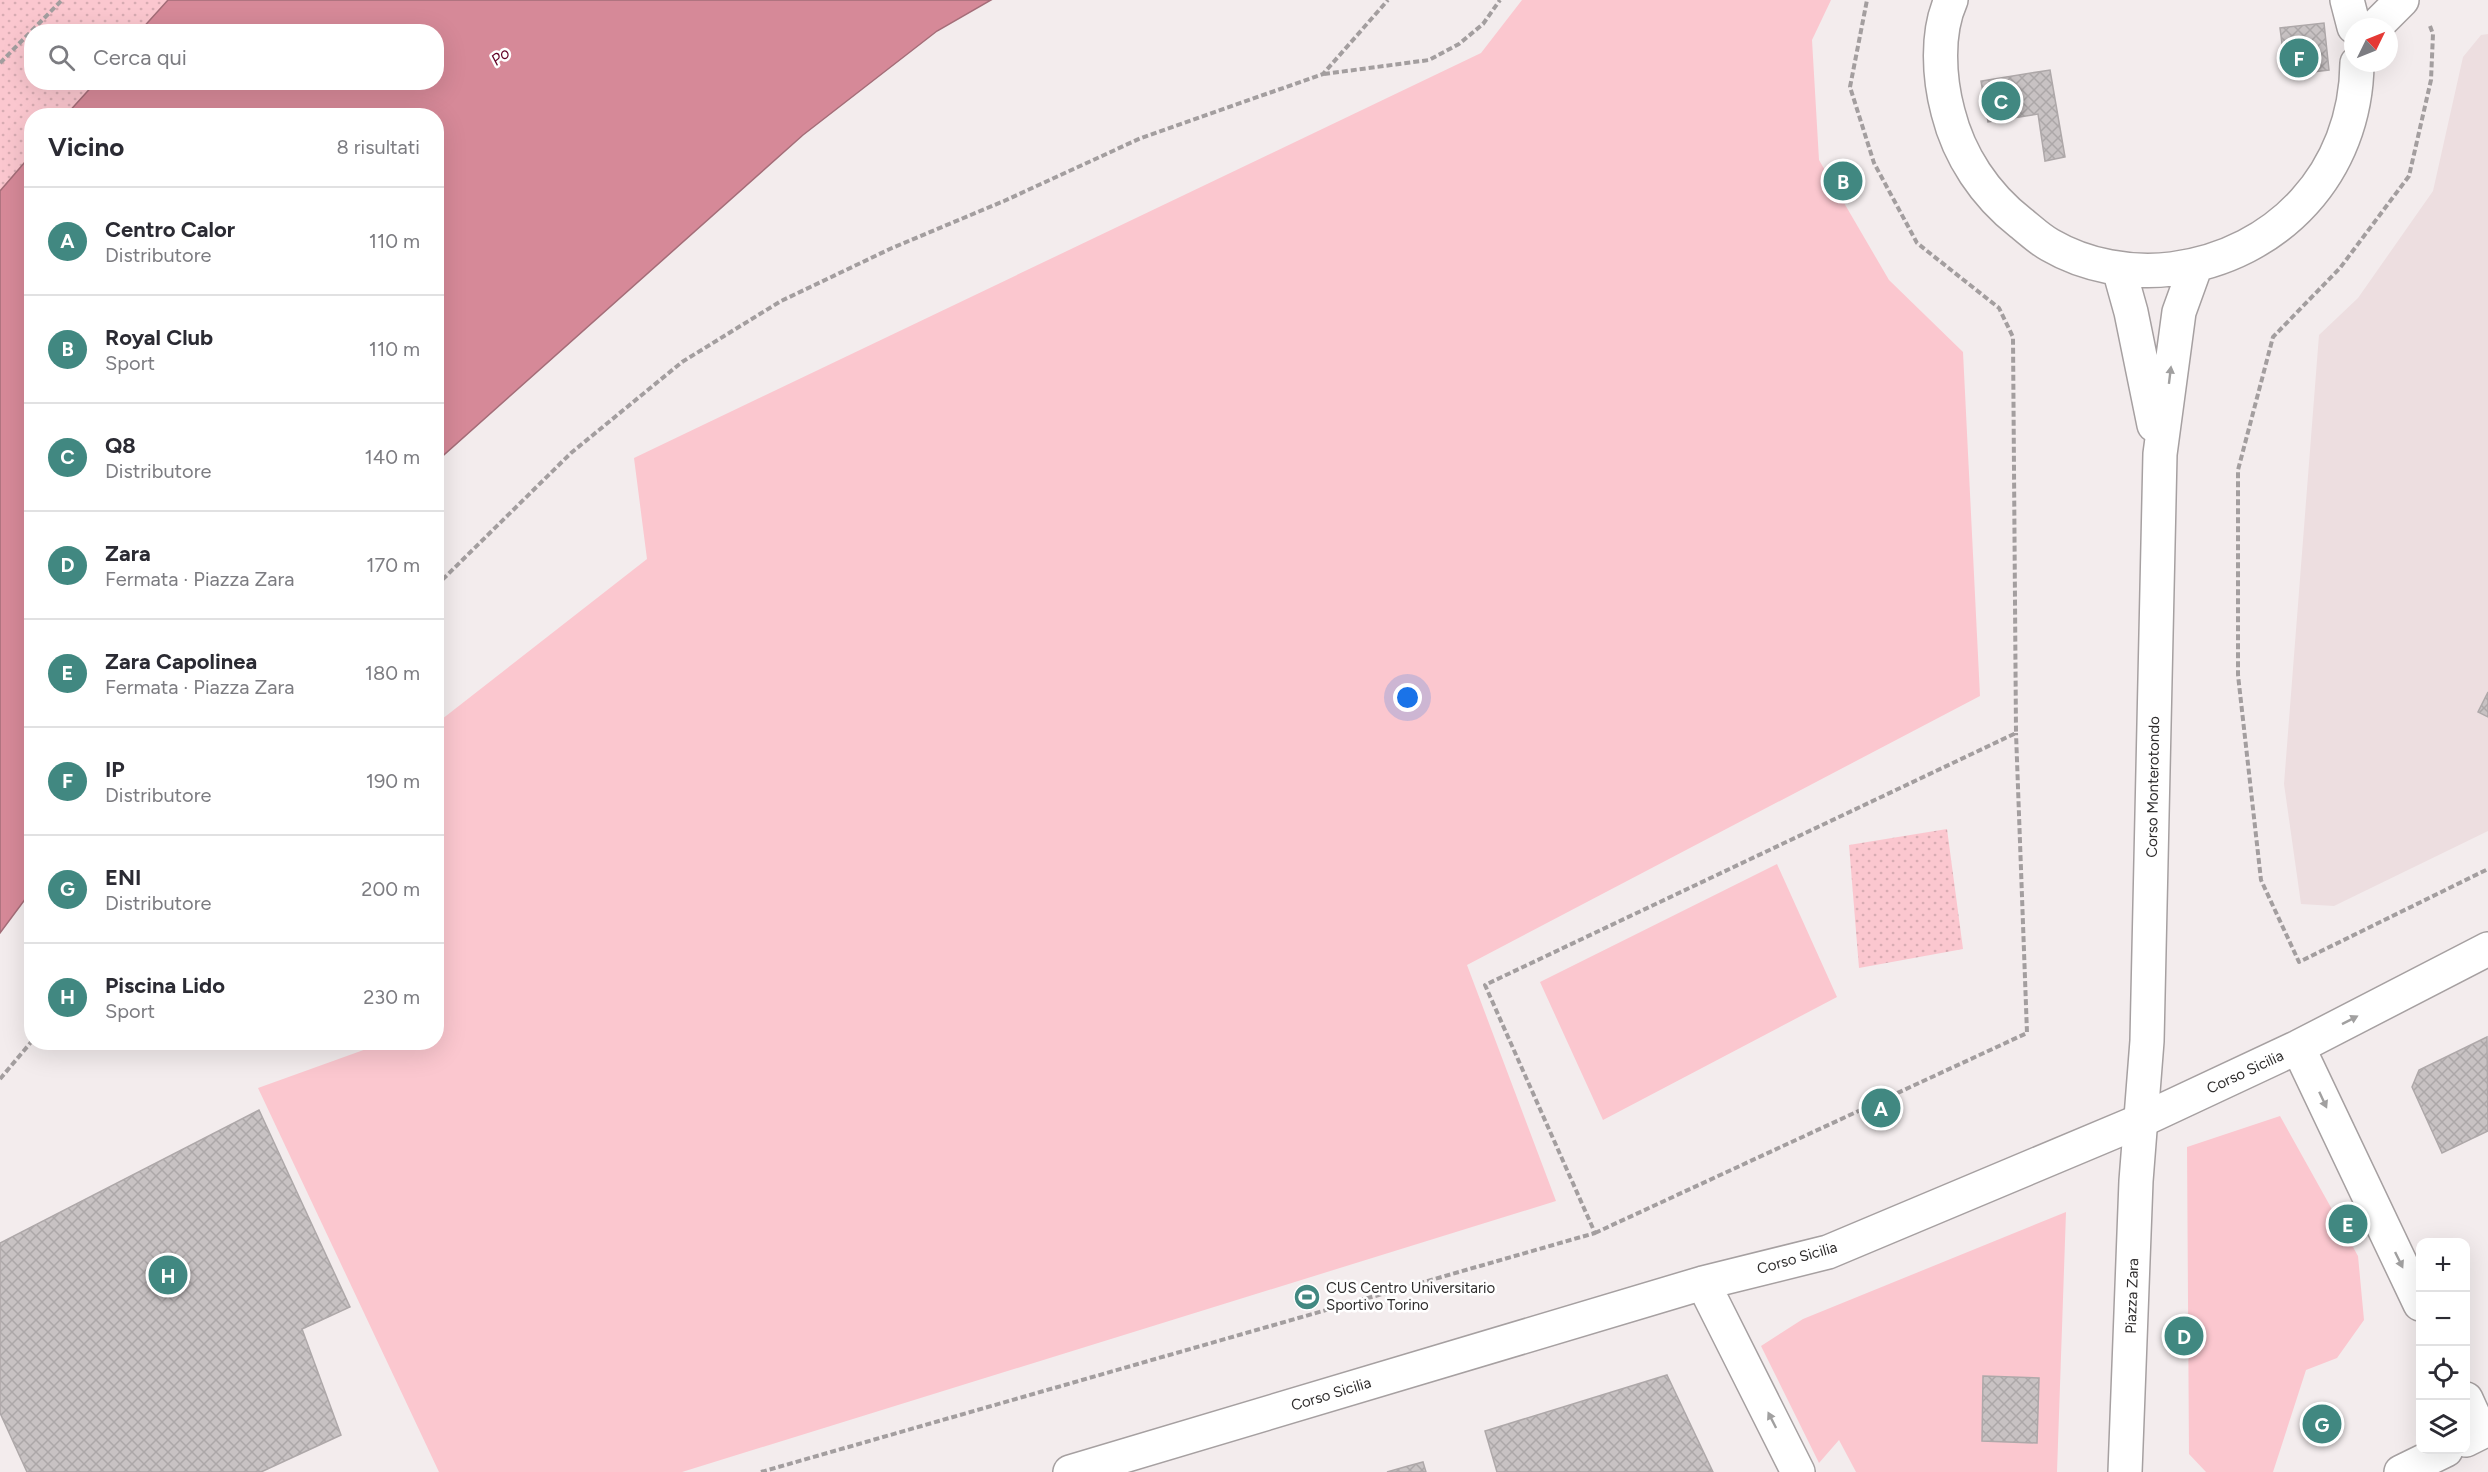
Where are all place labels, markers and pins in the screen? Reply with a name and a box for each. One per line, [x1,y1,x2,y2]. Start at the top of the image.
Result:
pin: F [2280,36,2318,80]
pin: C [1982,78,2020,124]
pin: B [1824,158,1862,204]
pin: A [1862,1086,1900,1130]
pin: E [2328,1202,2368,1246]
pin: H [148,1252,188,1298]
place label: CUS Centro Universitario Sportivo Torino [1326,1279,1495,1314]
sports icon: CUS Centro Universitario Sportivo Torino [1292,1282,1322,1312]
pin: D [2164,1314,2204,1358]
pin: G [2302,1402,2342,1446]

